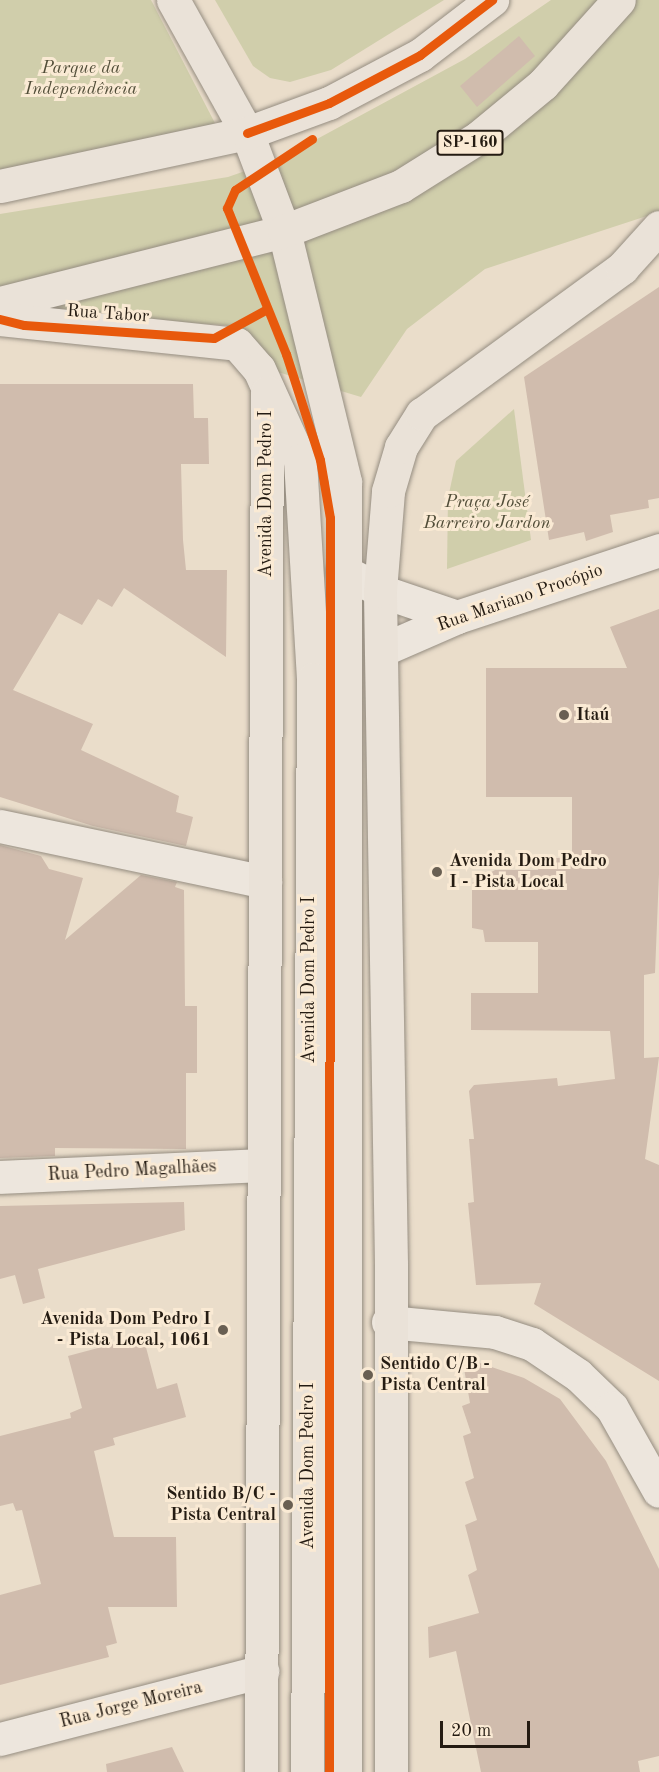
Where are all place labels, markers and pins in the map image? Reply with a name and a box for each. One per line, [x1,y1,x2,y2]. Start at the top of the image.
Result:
place label: Itaú [576,704,610,726]
marker: Itaú [557,708,571,722]
place label: Avenida Dom Pedro I - Pista Local [449,851,607,894]
marker: Avenida Dom Pedro I - Pista Local [430,865,444,879]
place label: Avenida Dom Pedro I - Pista Local, 1061 [40,1309,211,1352]
marker: Avenida Dom Pedro I - Pista Local, 1061 [216,1323,230,1337]
place label: Sentido C/B - Pista Central [380,1354,490,1396]
marker: Sentido C/B - Pista Central [361,1368,375,1382]
place label: Sentido B/C - Pista Central [166,1484,276,1526]
marker: Sentido B/C - Pista Central [281,1498,295,1512]

